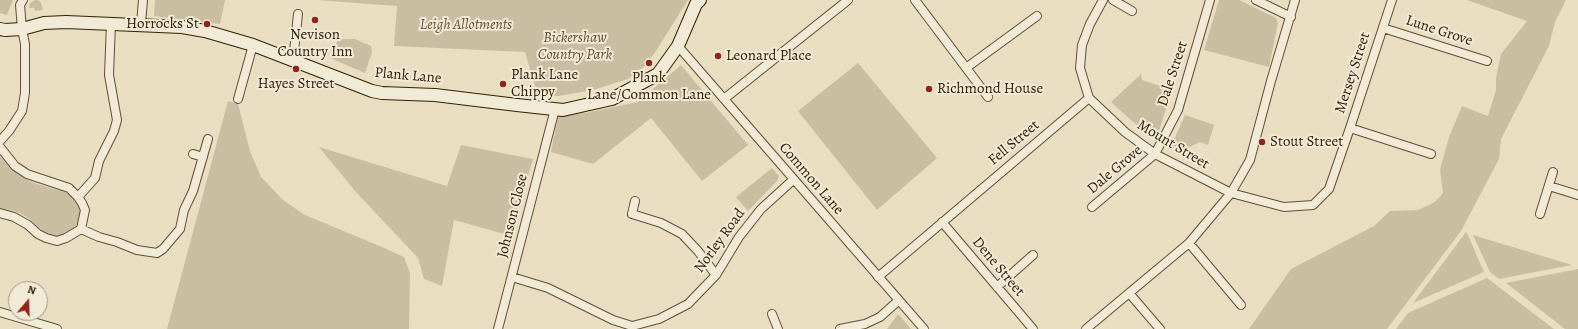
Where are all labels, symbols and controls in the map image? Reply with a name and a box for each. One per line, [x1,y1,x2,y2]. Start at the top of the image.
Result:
street label: Lune Grove [1403,12,1475,50]
place label: Horrocks St [126,15,199,33]
marker: Nevison Country Inn [310,15,320,25]
park label: Leigh Allotments [420,16,512,34]
marker: Horrocks St [202,19,212,29]
place label: Nevison Country Inn [277,26,353,61]
park label: Bickershaw Country Park [538,29,612,64]
street label: Mersey Street [1331,30,1375,116]
street label: Dale Street [1154,39,1192,109]
place label: Leonard Place [726,47,811,65]
marker: Leonard Place [713,51,723,61]
marker: Plank Lane/Common Lane [644,58,654,68]
marker: Hayes Street [291,64,301,74]
street label: Plank Lane [374,64,442,88]
place label: Plank Lane Chippy [511,66,578,101]
place label: Plank Lane/Common Lane [587,69,711,104]
place label: Hayes Street [258,75,334,93]
marker: Plank Lane Chippy [498,79,508,89]
place label: Richmond House [937,80,1043,98]
marker: Richmond House [924,84,934,94]
street label: Mount Street [1134,116,1212,174]
street label: Fell Street [985,117,1043,169]
place label: Stout Street [1270,133,1343,151]
marker: Stout Street [1257,137,1267,147]
street label: Common Lane [775,139,847,219]
street label: Dale Grove [1084,142,1146,198]
street label: Johnson Close [494,172,532,260]
street label: Norley Road [691,205,749,277]
street label: Dene Street [968,234,1028,300]
north arrow [8,281,48,321]
text: N [26,282,38,299]

